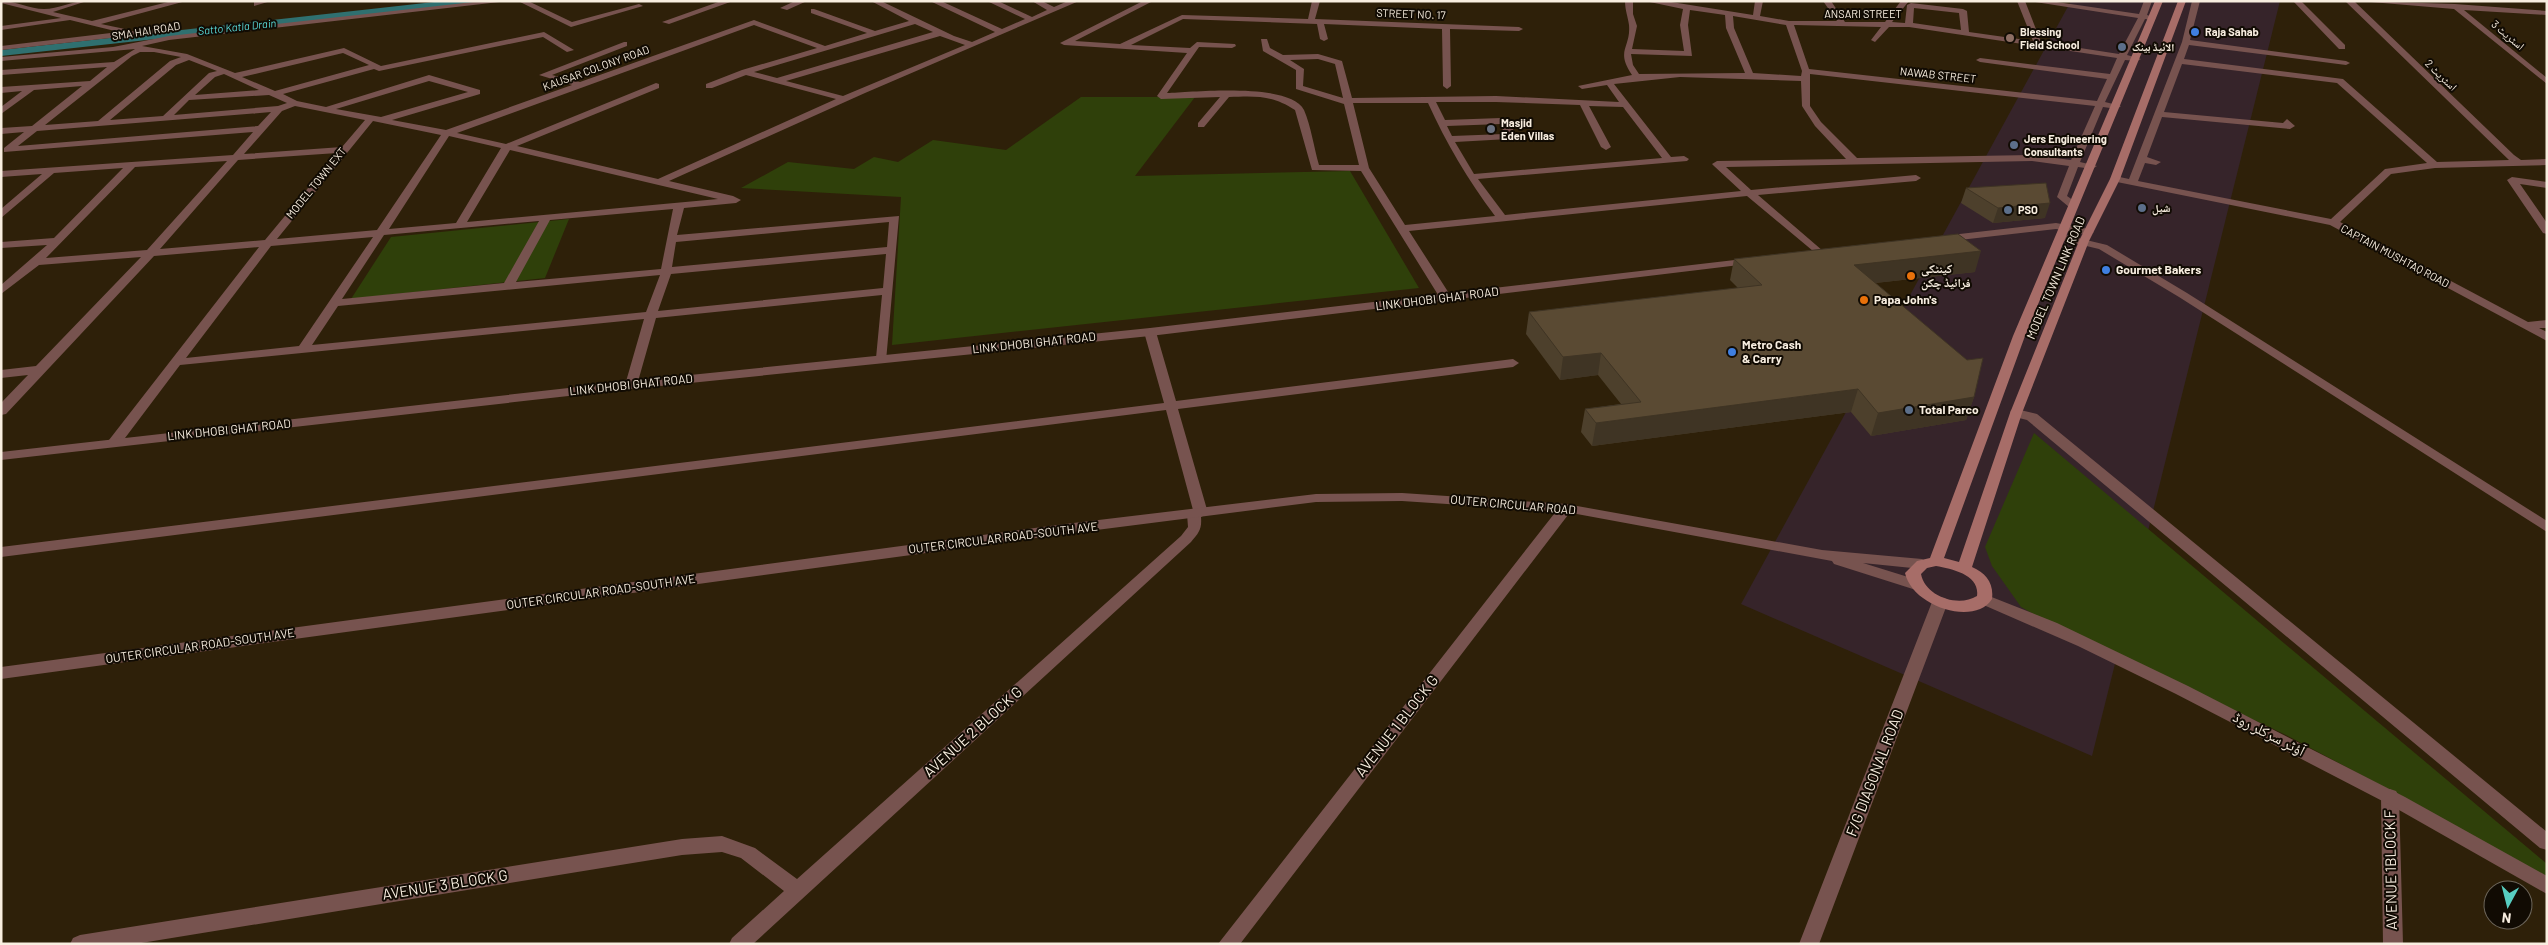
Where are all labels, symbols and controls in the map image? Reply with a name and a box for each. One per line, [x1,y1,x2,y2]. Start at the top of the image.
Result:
street label: STREET NO. 17 [1376,6,1446,21]
street label: ANSARI STREET [1824,7,1902,20]
water label: Satto Katla Drain [197,16,277,37]
street label: اسٹریٹ 3 [2489,17,2527,52]
street label: SMA HAI ROAD [111,19,181,42]
place label: Blessing Field School [2020,25,2080,51]
place label: Raja Sahab [2205,25,2259,38]
marker: Raja Sahab [2189,26,2201,38]
marker: Blessing Field School [2004,32,2016,44]
place label: الائیڈ بینک [2132,40,2174,54]
marker: الائیڈ بینک [2116,41,2128,53]
street label: KAUSAR COLONY ROAD [541,42,651,93]
street label: اسٹریٹ 2 [2423,56,2460,93]
street label: NAWAB STREET [1899,64,1977,85]
place label: Masjid Eden Villas [1501,116,1555,142]
marker: Masjid Eden Villas [1485,123,1497,135]
place label: Jers Engineering Consultants [2024,132,2107,158]
marker: Jers Engineering Consultants [2008,139,2020,151]
street label: MODEL TOWN EXT [283,145,348,221]
place label: شیل [2152,201,2171,216]
marker: شیل [2136,202,2148,214]
place label: PSO [2018,203,2038,216]
marker: PSO [2002,204,2014,216]
street label: MODEL TOWN LINK ROAD [2023,214,2087,341]
street label: CAPTAIN MUSHTAQ ROAD [2339,221,2452,290]
place label: کینٹکی فرائیڈ چکن [1921,261,1971,291]
place label: Gourmet Bakers [2116,262,2201,276]
marker: Gourmet Bakers [2100,264,2112,276]
marker: کینٹکی فرائیڈ چکن [1905,270,1917,282]
street label: LINK DHOBI GHAT ROAD [1374,284,1499,313]
place label: Papa John's [1874,292,1937,306]
marker: Papa John's [1858,294,1870,306]
street label: LINK DHOBI GHAT ROAD [971,329,1096,355]
place label: Metro Cash & Carry [1742,337,1801,365]
marker: Metro Cash & Carry [1726,346,1738,358]
street label: LINK DHOBI GHAT ROAD [568,371,693,397]
place label: Total Parco [1919,402,1979,416]
marker: Total Parco [1903,404,1915,416]
street label: LINK DHOBI GHAT ROAD [166,416,291,442]
street label: OUTER CIRCULAR ROAD [1450,492,1576,516]
street label: OUTER CIRCULAR ROAD-SOUTH AVE [907,518,1098,556]
street label: OUTER CIRCULAR ROAD-SOUTH AVE [505,571,696,611]
street label: OUTER CIRCULAR ROAD-SOUTH AVE [104,625,295,665]
street label: AVENUE 1 BLOCK G [1351,671,1441,780]
street label: AVENUE 2 BLOCK G [919,682,1025,780]
street label: F/G DIAGONAL ROAD [1842,707,1907,839]
street label: آؤٹر سرکلر روڈ [2230,707,2310,760]
street label: AVENUE 1BLOCK F [2380,809,2400,930]
street label: AVENUE 3 BLOCK G [381,865,509,903]
north arrow [2483,880,2533,930]
text: N [2501,909,2512,927]

